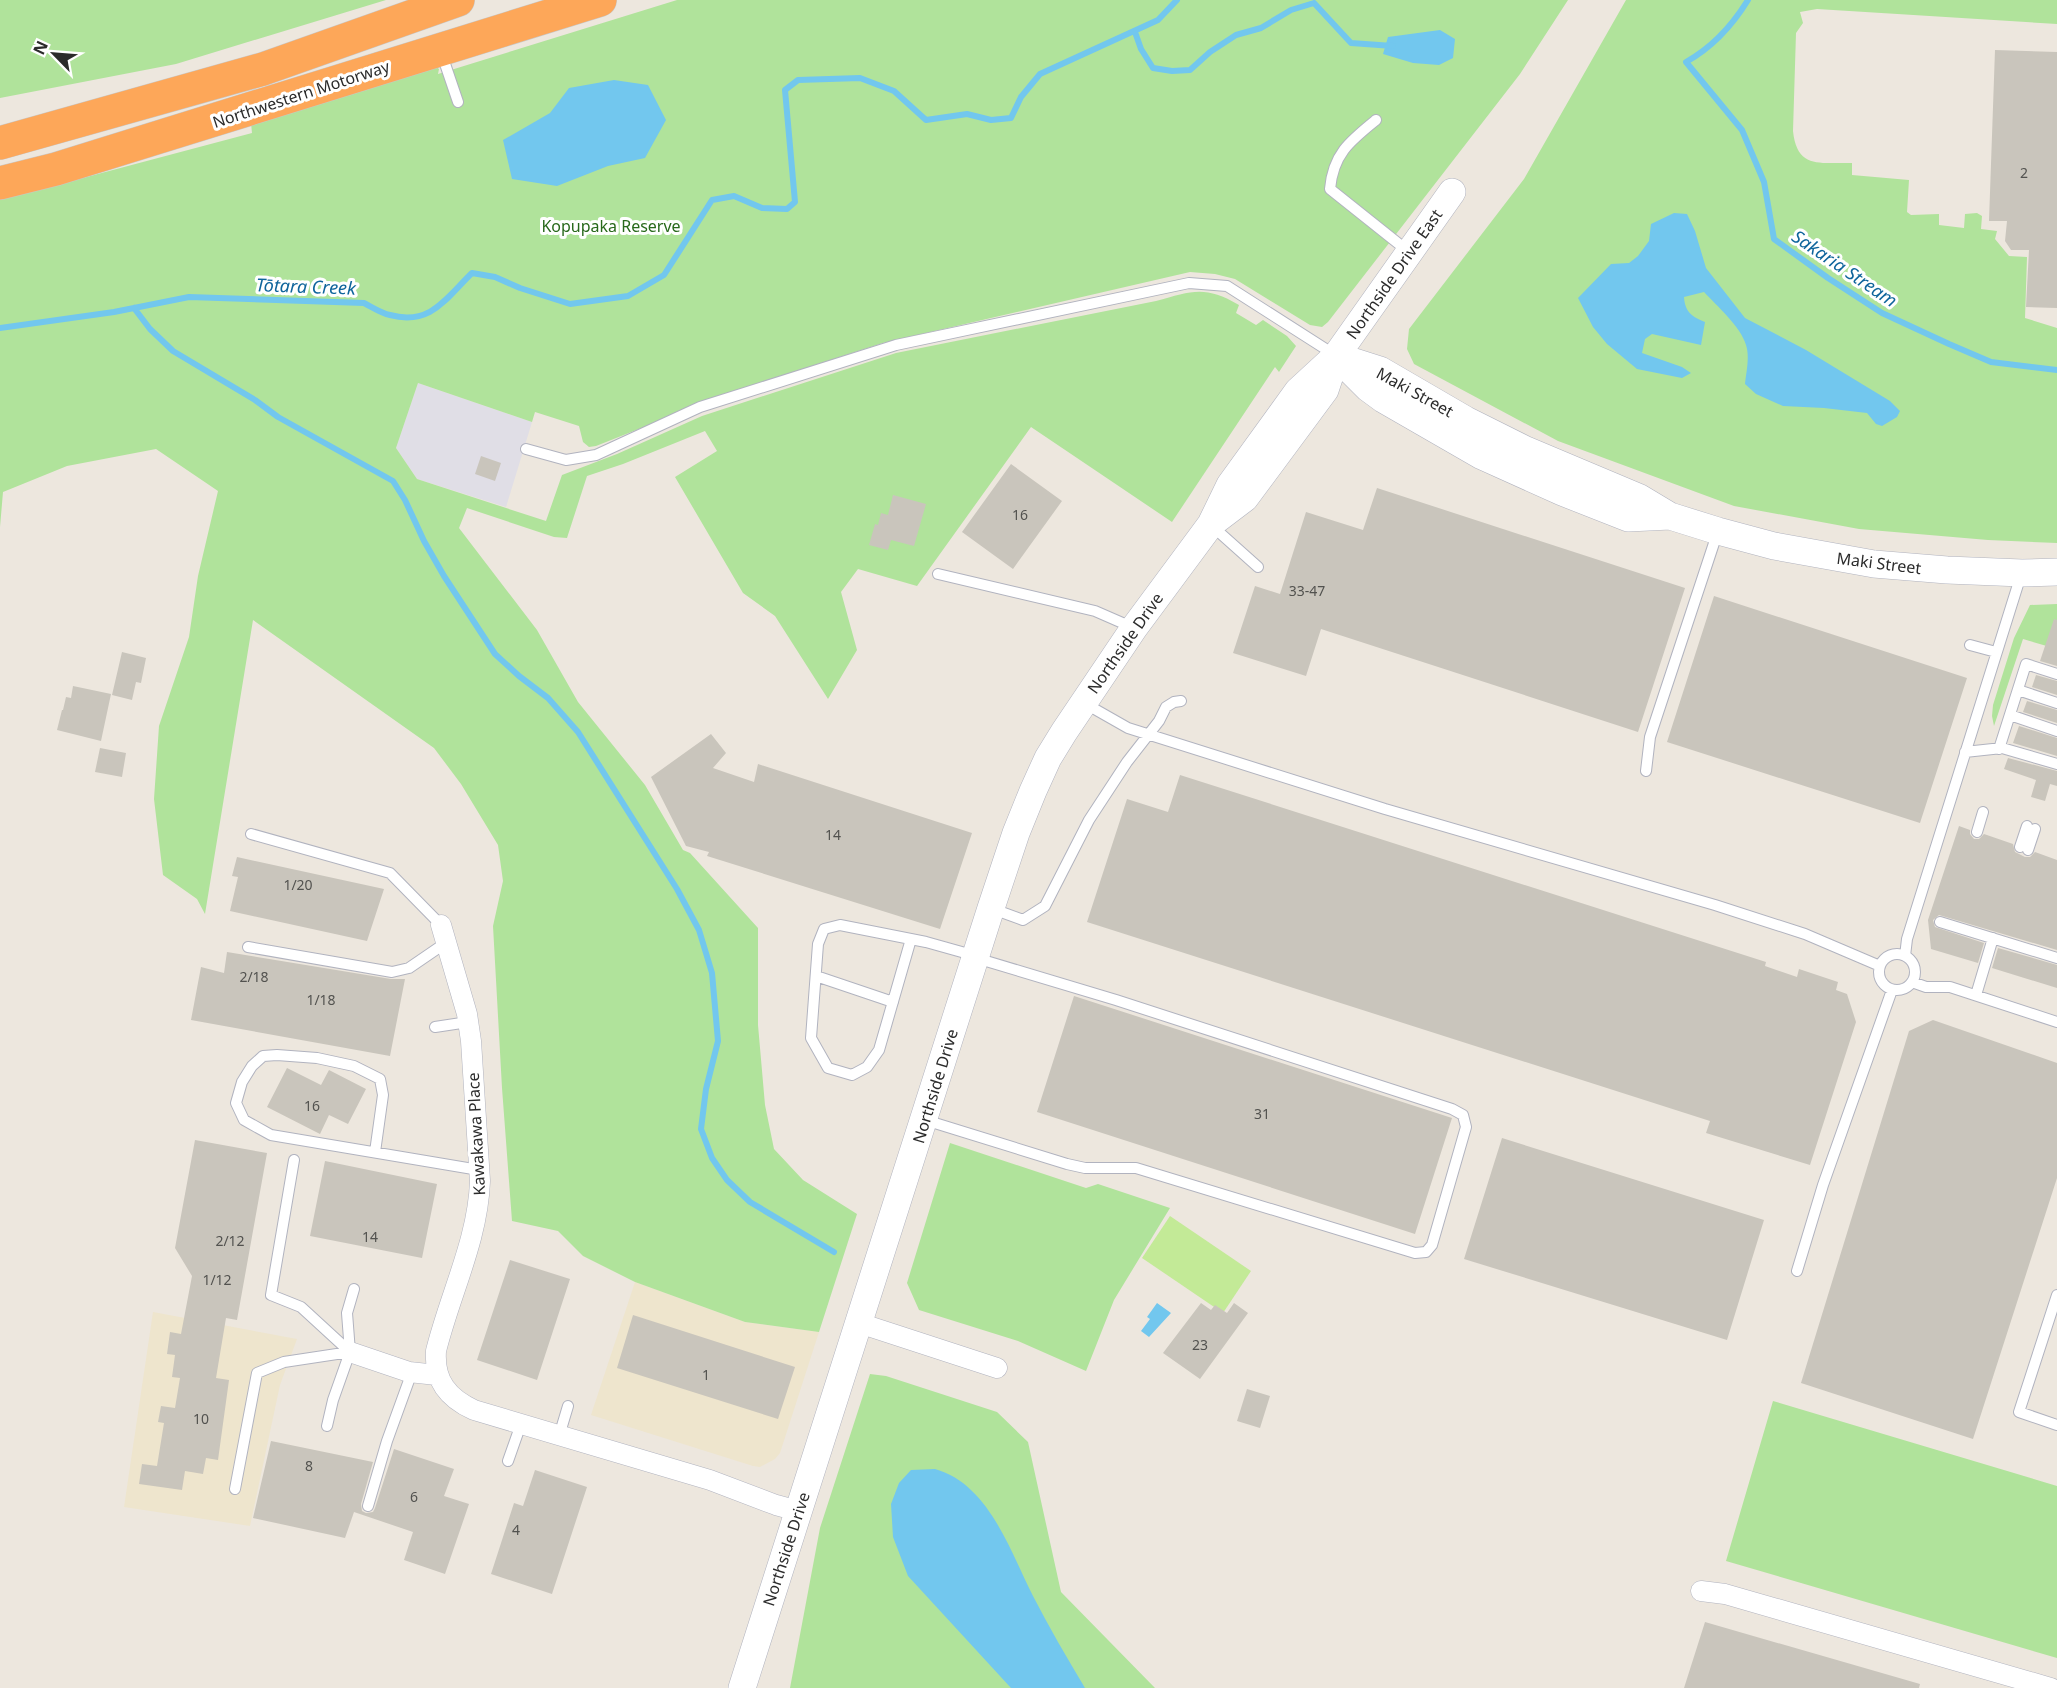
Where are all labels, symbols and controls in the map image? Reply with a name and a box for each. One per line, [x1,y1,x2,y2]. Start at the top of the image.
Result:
north arrow [24,24,84,84]
text: N [28,37,53,58]
street label: Northwestern Motorway [210,55,393,133]
house number: 2 [2020,163,2028,182]
street label: Northside Drive East [1341,204,1447,343]
park label: Kopupaka Reserve [541,215,681,237]
water label: Sakaria Stream [1788,224,1902,312]
water label: Tōtara Creek [256,272,357,300]
street label: Maki Street [1372,362,1458,422]
house number: 16 [1012,505,1028,524]
street label: Maki Street [1835,547,1923,579]
house number: 33-47 [1289,581,1325,600]
street label: Northside Drive [1082,588,1168,698]
house number: 14 [825,825,841,844]
house number: 1/20 [283,875,313,894]
house number: 2/18 [239,967,269,986]
house number: 1/18 [306,990,336,1009]
street label: Northside Drive [907,1026,963,1146]
street label: Kawakawa Place [462,1072,490,1196]
house number: 16 [304,1096,320,1115]
house number: 31 [1254,1104,1270,1123]
house number: 14 [362,1227,378,1246]
house number: 2/12 [215,1231,245,1250]
house number: 1/12 [202,1270,232,1289]
house number: 23 [1192,1335,1208,1354]
house number: 1 [702,1365,710,1384]
house number: 10 [193,1409,209,1428]
house number: 8 [305,1456,313,1475]
house number: 6 [410,1487,418,1506]
street label: Northside Drive [757,1489,815,1609]
house number: 4 [512,1520,520,1539]

